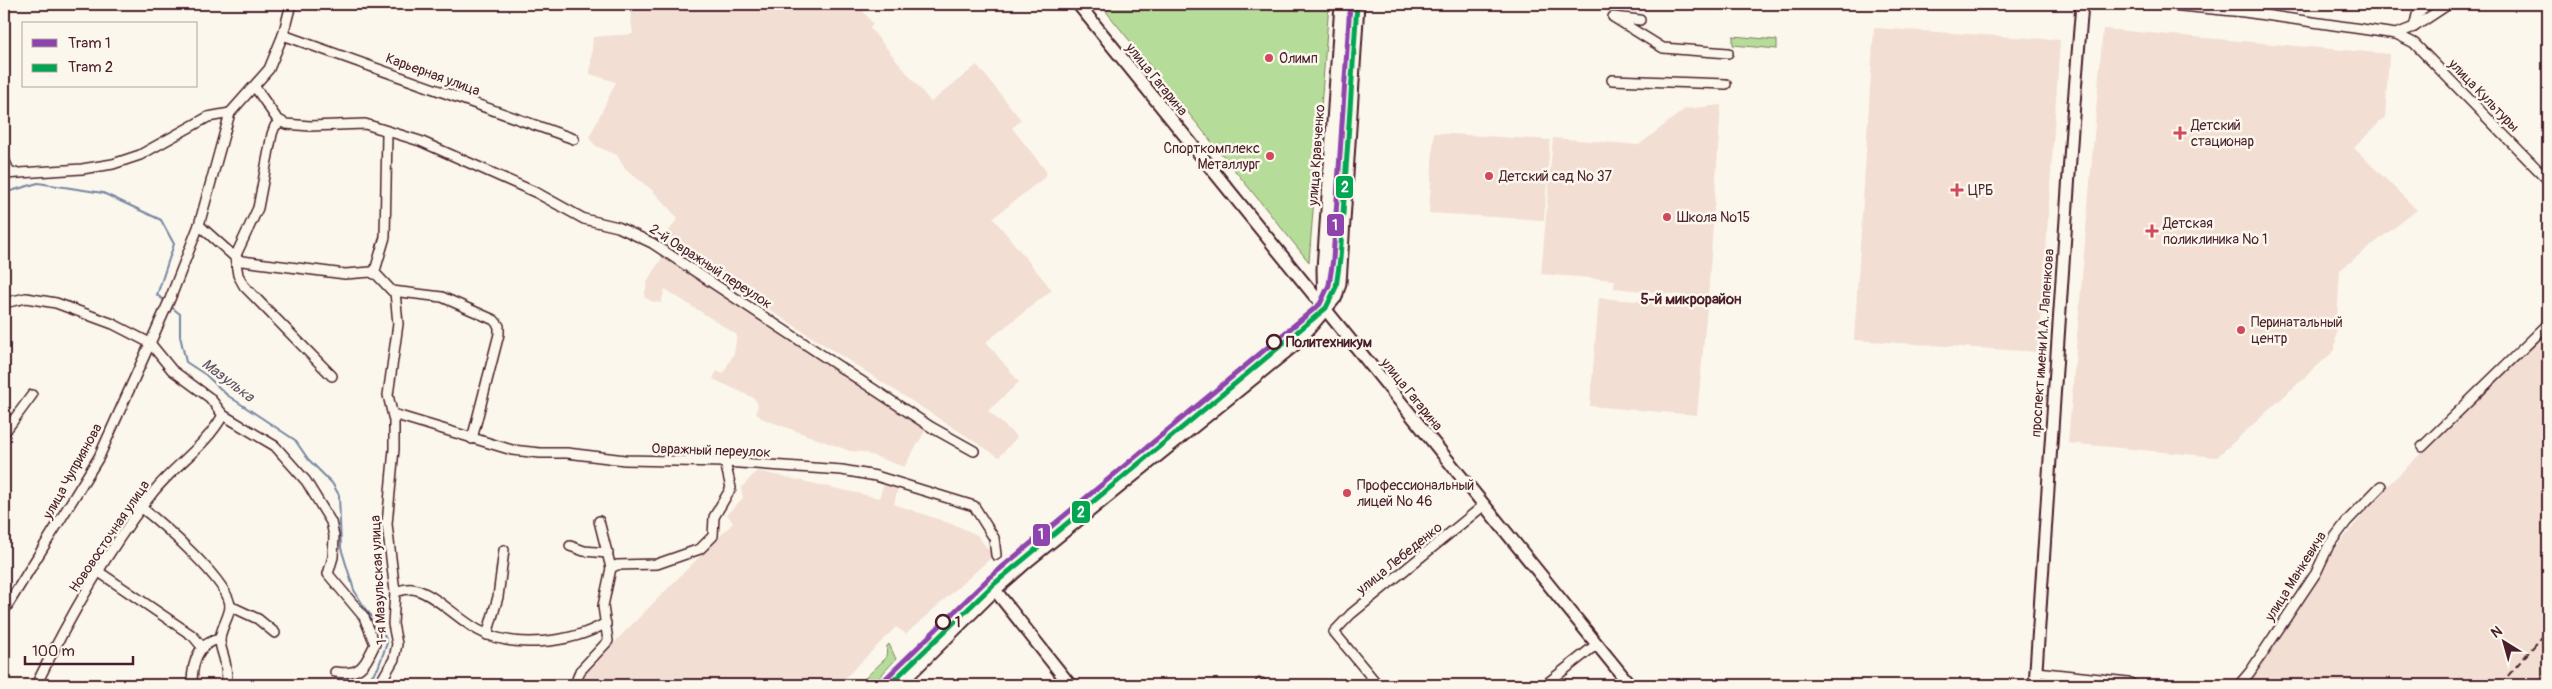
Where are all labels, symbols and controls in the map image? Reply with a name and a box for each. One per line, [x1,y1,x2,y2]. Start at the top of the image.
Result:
legend [22,22,198,88]
text: Tram 1 [68,34,111,53]
street label: улица Гагарина [1121,39,1191,119]
street label: Карьерная улица [383,50,482,99]
place label: Олимп [1279,50,1318,67]
marker: Олимп [1263,52,1275,64]
street label: улица Культуры [2444,55,2523,135]
text: Tram 2 [68,58,113,77]
street label: улица Кравченко [1304,103,1329,207]
place label: Детский стационар [2190,117,2254,150]
marker: Детский стационар [2173,126,2187,140]
place label: Спорткомплекс Металлург [1163,140,1260,173]
marker: Спорткомплекс Металлург [1264,150,1276,162]
place label: Детский сад № 37 [1498,168,1613,185]
marker: Детский сад № 37 [1483,170,1495,182]
line badge: 2 [1335,175,1354,199]
text: 2 [1341,179,1349,196]
place label: ЦРБ [1968,182,1993,199]
marker: ЦРБ [1950,183,1964,197]
place label: Школа №15 [1677,209,1750,226]
marker: Школа №15 [1661,211,1673,223]
line badge: 1 [1326,213,1345,237]
place label: Детская поликлиника № 1 [2162,215,2268,248]
text: 1 [1332,217,1338,234]
street label: 2-й Овражный переулок [646,220,775,312]
marker: Детская поликлиника № 1 [2145,224,2159,238]
street label: проспект имени И.А. Лапенкова [2027,248,2058,438]
district label: 5-й микрорайон [1640,290,1742,309]
place label: Перинатальный центр [2251,314,2343,347]
marker: Перинатальный центр [2235,324,2247,336]
marker: Политехникум [1266,334,1282,350]
place label: Политехникум [1286,334,1372,351]
water label: Мазулька [198,354,259,407]
street label: улица Гагарина [1376,354,1446,434]
street label: улица Чуприянова [39,420,106,523]
street label: Овражный переулок [651,440,771,461]
street label: Нововосточная улица [66,477,153,596]
place label: Профессиональный лицей № 46 [1357,477,1474,510]
marker: Профессиональный лицей № 46 [1341,487,1353,499]
line badge: 2 [1071,500,1091,524]
text: 2 [1077,504,1085,521]
street label: 1-я Мазульская улица [367,515,390,645]
street label: улица Лебеденко [1352,518,1446,599]
line badge: 1 [1032,523,1051,547]
text: 1 [1038,526,1044,543]
street label: улица Манкевича [2261,528,2330,625]
marker: 1 [935,614,951,630]
place label: 1 [955,614,960,631]
north arrow [2480,616,2530,666]
text: N [2488,622,2505,642]
scale bar [25,634,132,666]
text: 100 m [32,642,75,661]

